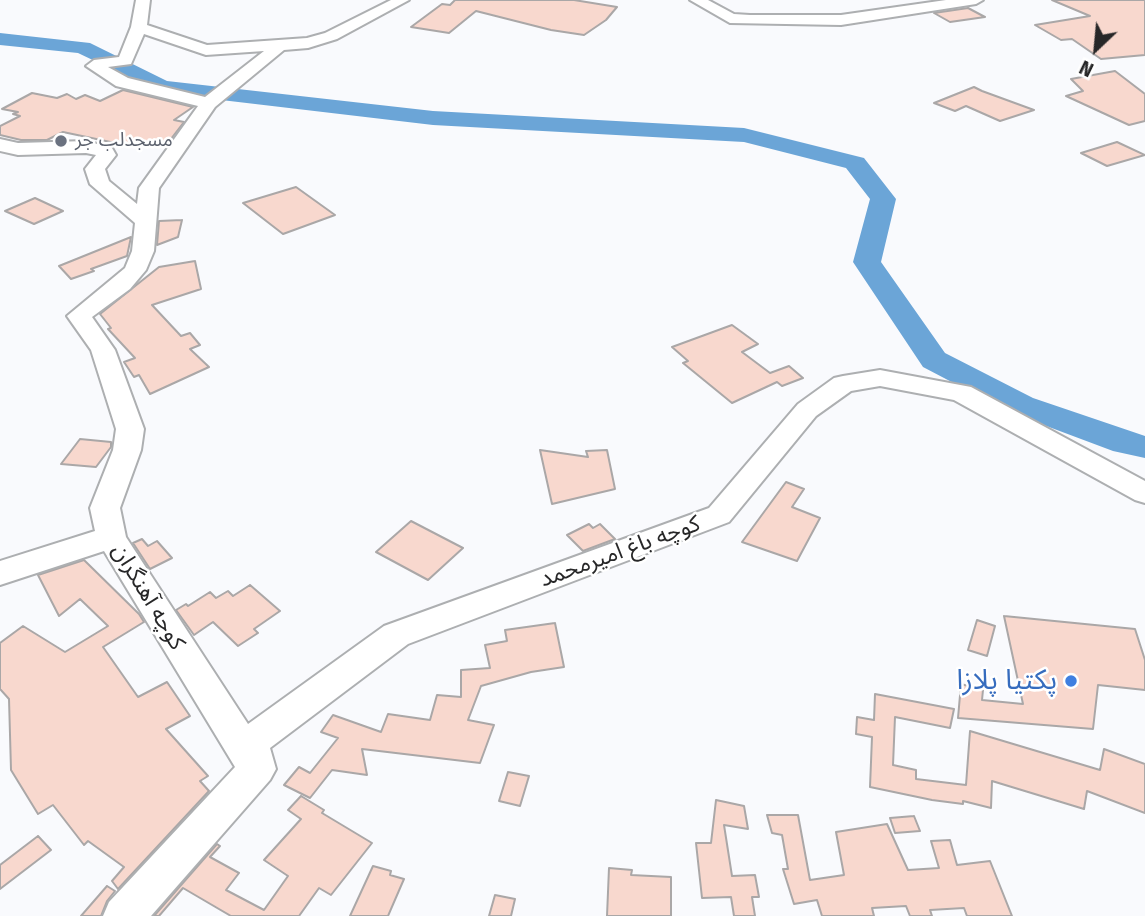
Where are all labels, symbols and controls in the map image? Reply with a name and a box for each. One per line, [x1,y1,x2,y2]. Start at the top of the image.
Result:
north arrow [1061,14,1131,84]
text: N [1076,55,1097,81]
place label: مسجدلب جر [75,130,173,152]
marker: مسجدلب جر [53,133,69,149]
street label: کوچه باغ امیرمحمد [536,510,704,594]
street label: کوچه آهنگران [106,539,190,655]
place label: پکتیا پلازا [957,664,1057,698]
marker: پکتیا پلازا [1063,673,1079,689]

